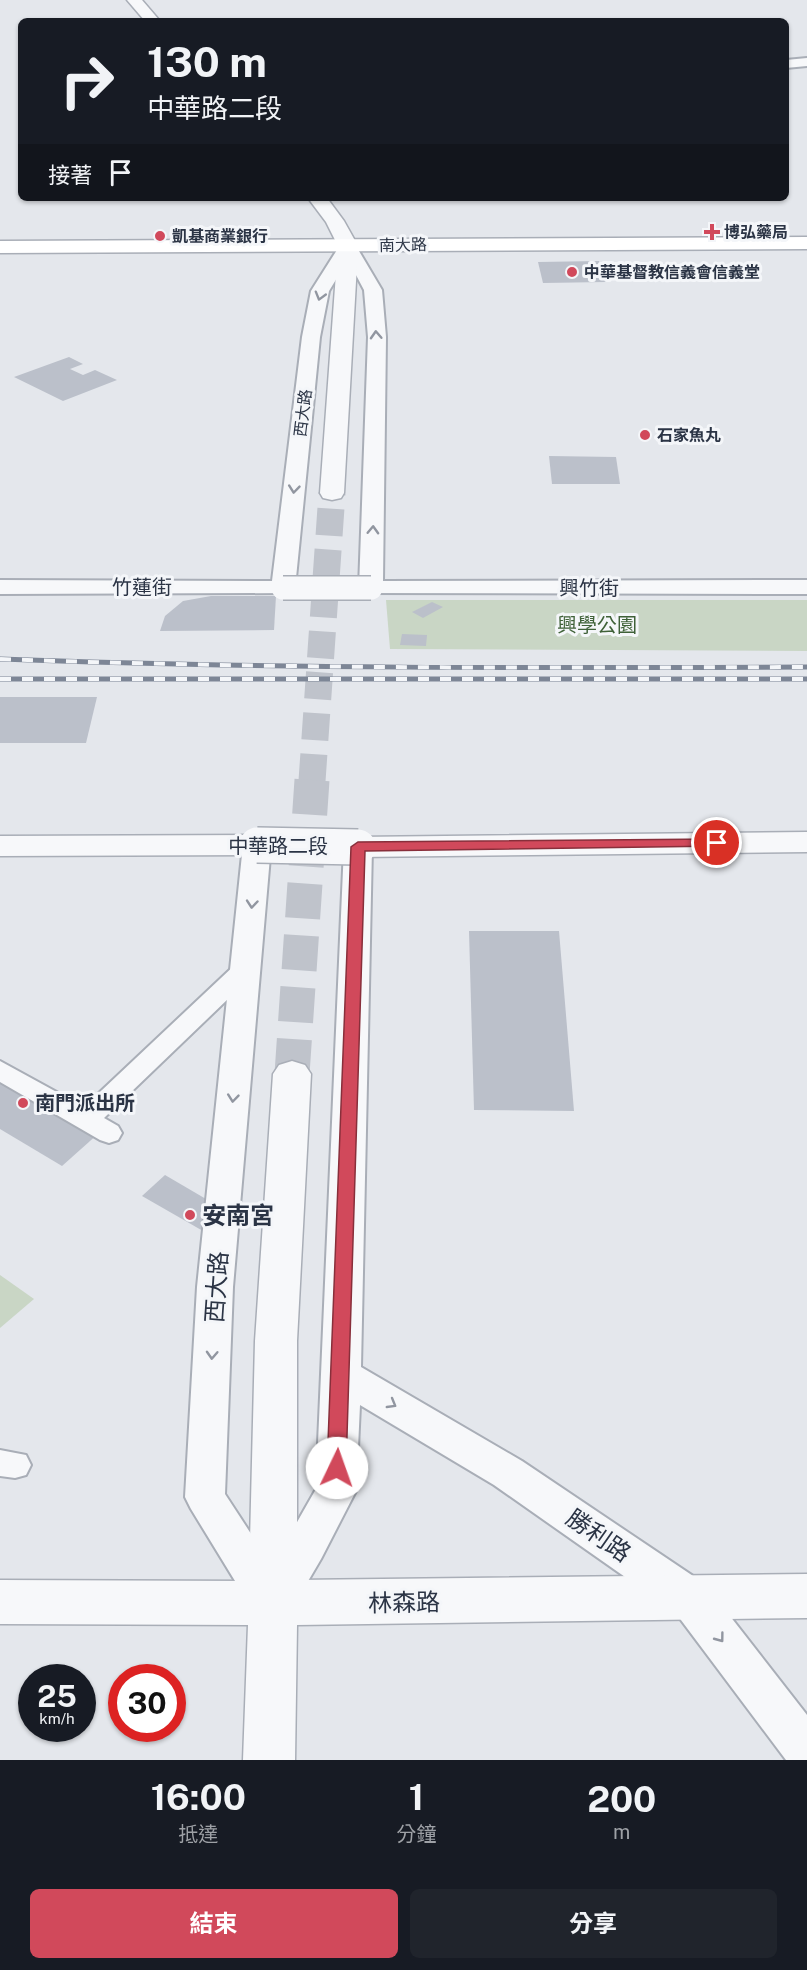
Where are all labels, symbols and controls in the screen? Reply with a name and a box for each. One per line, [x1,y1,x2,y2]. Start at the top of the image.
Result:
text: 130 m [147,37,267,86]
icon: right [48,42,126,120]
text: 中華路二段 [147,92,282,124]
icon: arrive [104,156,137,189]
text: 接著 [48,162,92,188]
place label: 博弘藥局 [724,223,788,242]
marker: 博弘藥局 [705,225,719,239]
place label: 凱基商業銀行 [172,227,268,246]
marker: 凱基商業銀行 [153,229,167,243]
street label: 南大路 [379,235,427,255]
place label: 中華基督教信義會信義堂 [584,263,760,282]
marker: 中華基督教信義會信義堂 [565,265,579,279]
one-way arrow [315,290,327,301]
one-way arrow [370,330,383,339]
street label: 西大路 [291,388,315,438]
place label: 石家魚丸 [657,426,721,445]
marker: 石家魚丸 [638,428,652,442]
one-way arrow [288,485,301,494]
one-way arrow [366,525,379,534]
street label: 竹蓮街 [112,575,172,599]
street label: 興竹街 [559,576,619,600]
park label: 興學公園 [557,613,637,637]
pin [691,817,742,868]
icon: arrive [700,826,733,859]
street label: 中華路二段 [228,834,328,858]
one-way arrow [246,899,259,908]
place label: 南門派出所 [35,1091,135,1115]
one-way arrow [227,1093,240,1102]
marker: 南門派出所 [16,1096,30,1110]
place label: 安南宮 [202,1201,274,1229]
marker: 安南宮 [183,1208,197,1222]
street label: 西大路 [200,1250,232,1324]
one-way arrow [205,1350,218,1359]
one-way arrow [386,1397,396,1409]
position arrow [305,1436,369,1500]
street label: 勝利路 [561,1503,637,1567]
street label: 林森路 [368,1587,440,1617]
one-way arrow [713,1631,724,1642]
speed limit sign: 30 [108,1664,186,1742]
text: 25 [37,1678,77,1714]
text: km/h [39,1710,75,1727]
text: 16:00 [151,1776,246,1818]
text: 1 [409,1776,424,1818]
text: 200 [587,1778,656,1820]
text: m [613,1820,630,1844]
text: 抵達 [178,1822,218,1846]
text: 分鐘 [397,1822,437,1846]
button: 結束 [30,1889,398,1958]
button: 分享 [410,1889,777,1958]

